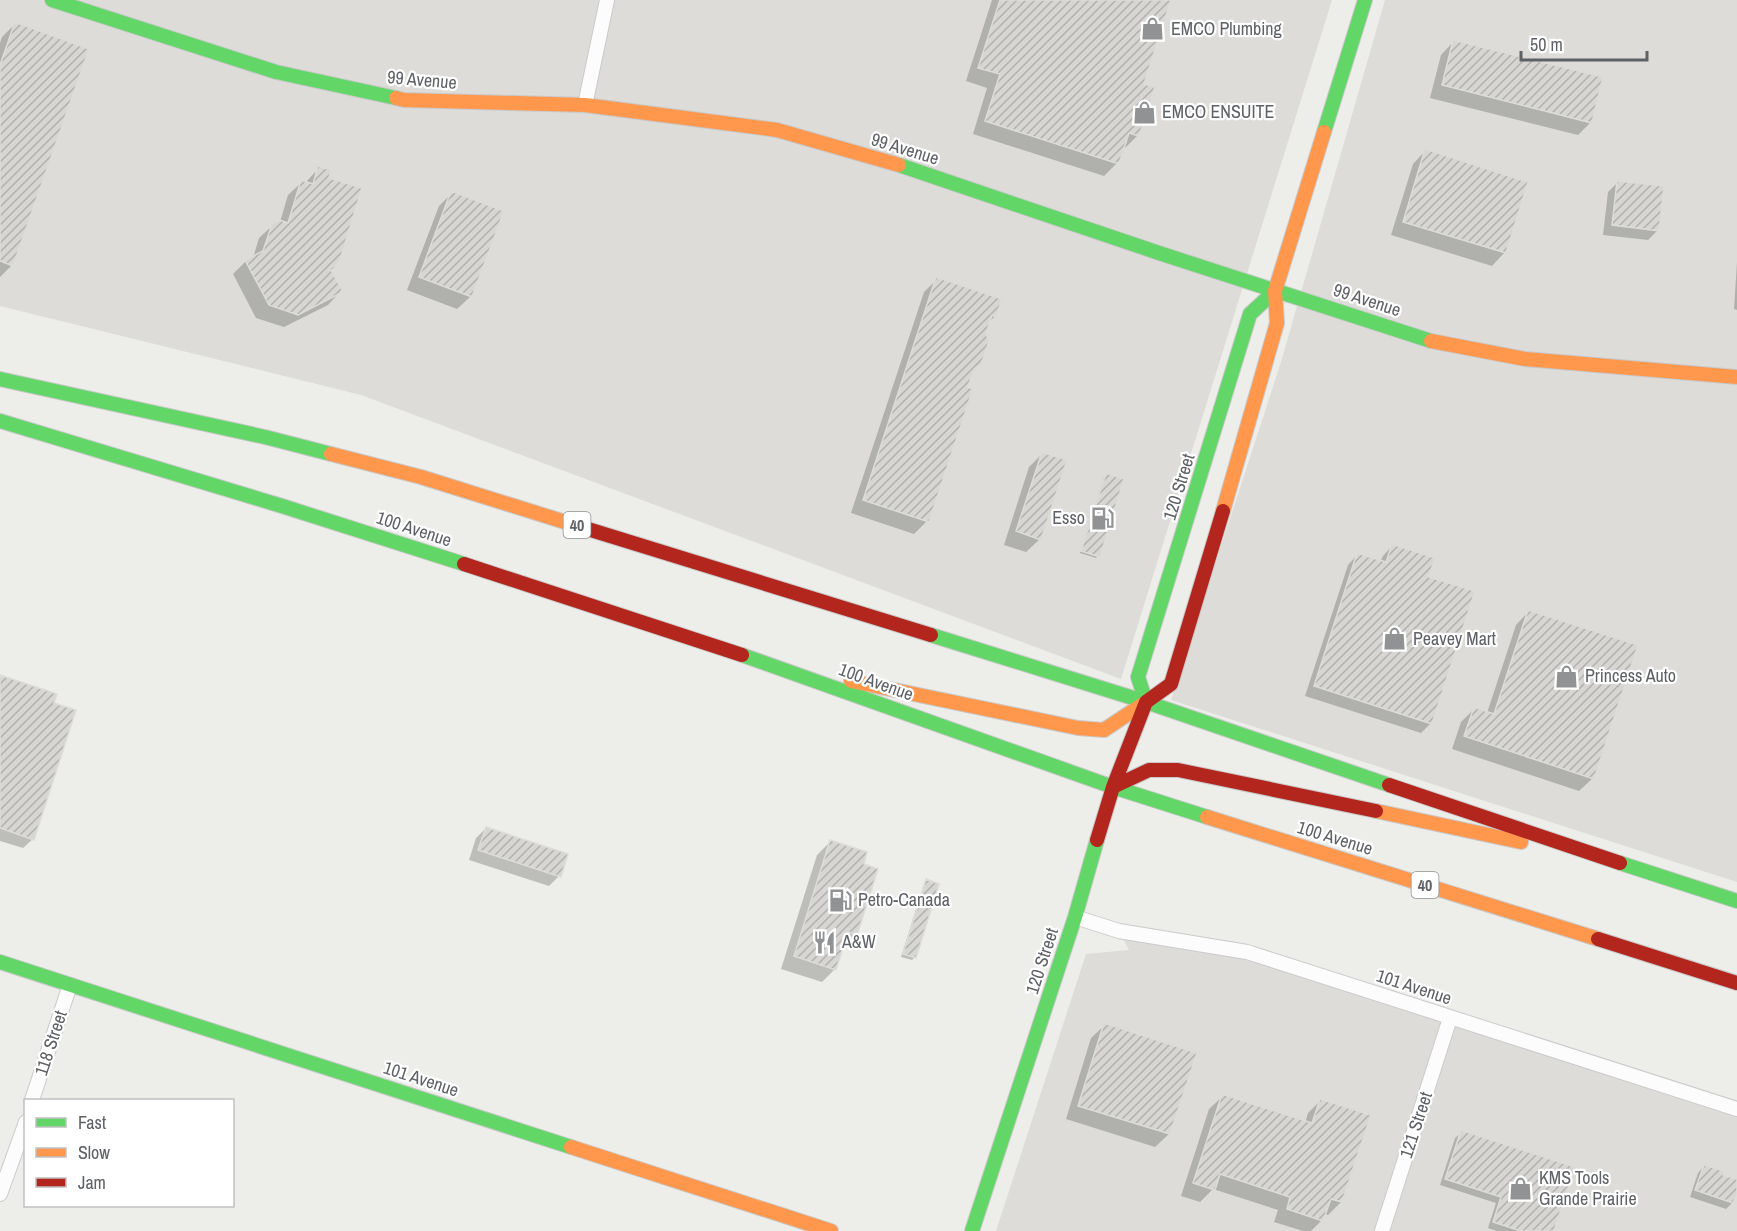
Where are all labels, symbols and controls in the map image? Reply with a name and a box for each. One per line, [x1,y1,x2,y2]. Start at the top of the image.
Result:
shop icon: EMCO Plumbing [1140,16,1166,42]
place label: EMCO Plumbing [1171,16,1283,41]
scale bar [1521,24,1647,62]
text: 50 m [1530,32,1563,57]
street label: 99 Avenue [386,64,458,95]
shop icon: EMCO ENSUITE [1131,99,1157,125]
place label: EMCO ENSUITE [1162,99,1274,124]
street label: 99 Avenue [868,126,942,171]
street label: 99 Avenue [1330,277,1404,322]
street label: 120 Street [1157,451,1200,523]
street label: 100 Avenue [373,505,455,552]
place label: Esso [1052,505,1085,530]
fuel station icon: Esso [1090,505,1116,531]
road number: 40 [564,512,590,538]
shop icon: Peavey Mart [1382,626,1408,652]
place label: Peavey Mart [1413,626,1496,651]
street label: 100 Avenue [835,656,917,707]
shop icon: Princess Auto [1554,663,1580,689]
place label: Princess Auto [1585,663,1676,688]
street label: 100 Avenue [1294,814,1376,861]
road number: 40 [1412,872,1438,898]
fuel station icon: Petro-Canada [827,887,853,913]
place label: Petro-Canada [858,887,950,912]
street label: 120 Street [1019,925,1064,997]
restaurant icon: A&W [811,929,837,955]
place label: A&W [841,929,876,954]
street label: 101 Avenue [1373,963,1455,1010]
street label: 118 Street [28,1007,73,1079]
street label: 101 Avenue [380,1055,462,1102]
street label: 121 Street [1393,1089,1438,1161]
legend [24,1099,234,1207]
text: Fast [78,1110,106,1135]
text: Slow [78,1140,110,1165]
place label: KMS Tools Grande Prairie [1539,1165,1637,1211]
text: Jam [78,1170,106,1195]
shop icon: KMS Tools Grande Prairie [1508,1175,1534,1201]

